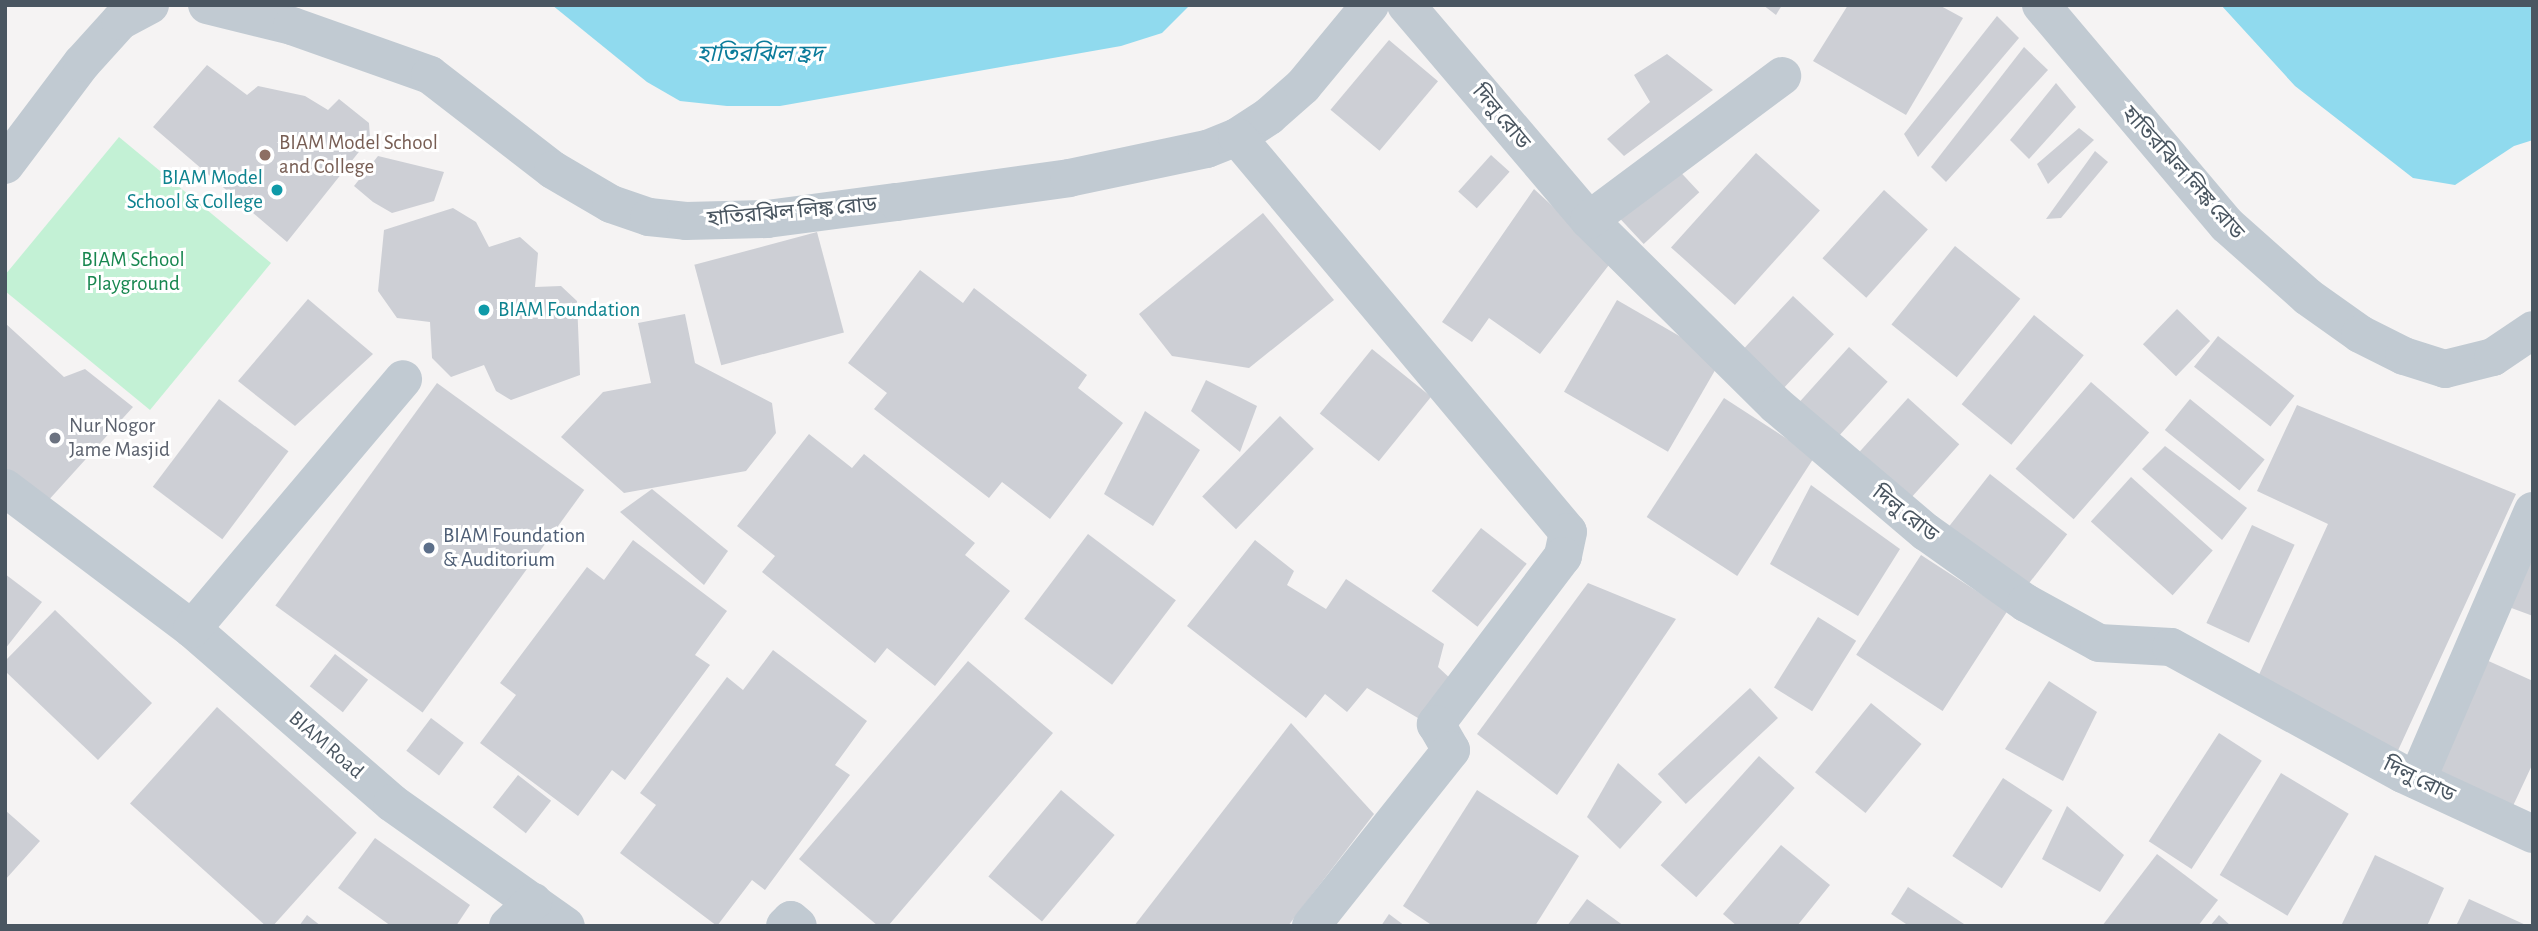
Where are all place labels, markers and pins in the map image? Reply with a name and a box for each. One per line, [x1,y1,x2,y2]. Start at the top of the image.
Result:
place label: BIAM Model School and College [279,130,438,180]
marker: BIAM Model School and College [257,147,273,163]
place label: BIAM Model School & College [127,165,263,215]
marker: BIAM Model School & College [269,182,285,198]
place label: BIAM Foundation [498,297,640,323]
marker: BIAM Foundation [476,302,492,318]
place label: Nur Nogor Jame Masjid [69,413,170,463]
marker: Nur Nogor Jame Masjid [47,430,63,446]
place label: BIAM Foundation & Auditorium [443,523,585,573]
marker: BIAM Foundation & Auditorium [421,540,437,556]

